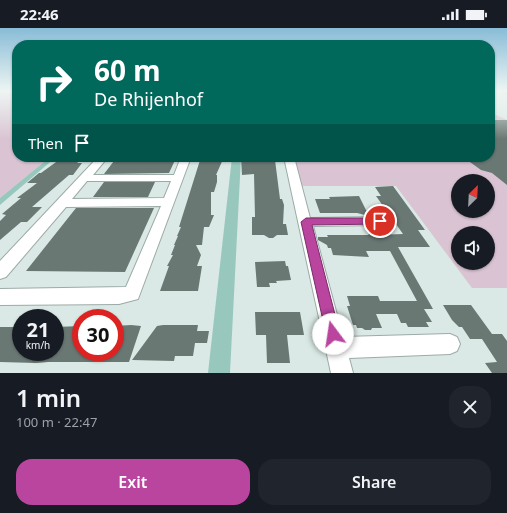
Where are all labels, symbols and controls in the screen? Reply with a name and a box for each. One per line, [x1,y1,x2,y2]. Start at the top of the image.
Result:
text: 22:46 [20,4,59,24]
text: 60 m [94,51,161,89]
icon: right [28,56,80,108]
text: De Rhijenhof [94,87,203,111]
icon: arrive [71,132,93,154]
text: Then [28,133,63,153]
north arrow [451,174,495,218]
map controls [451,174,495,270]
pin [363,204,397,238]
icon: arrive [369,210,391,232]
button: sound [451,226,495,270]
speed limit sign: 30 [72,309,124,361]
position arrow [312,313,354,355]
text: 21 [27,316,49,343]
text: km/h [26,338,50,352]
text: 1 min [16,381,81,414]
button: close [449,386,491,428]
text: 100 m · 22:47 [16,413,97,431]
button: Exit [16,459,250,505]
button: Share [258,459,491,505]

